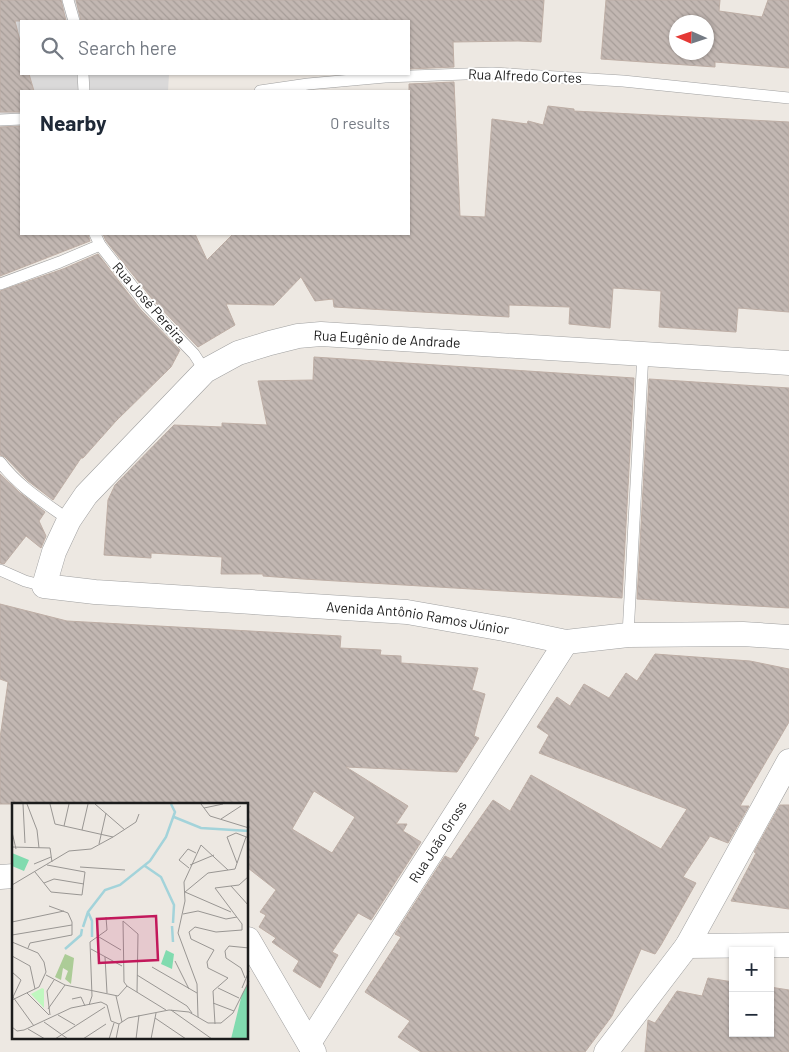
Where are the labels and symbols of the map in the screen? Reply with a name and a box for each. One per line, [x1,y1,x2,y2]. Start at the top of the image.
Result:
north arrow [669,15,714,60]
street label: Rua Alfredo Cortes [468,65,582,86]
street label: Rua José Pereira [109,258,189,347]
street label: Rua Eugênio de Andrade [313,326,461,351]
street label: Avenida Antônio Ramos Júnior [325,598,511,638]
street label: Rua João Gross [405,797,470,886]
inset map [12,803,249,1040]

